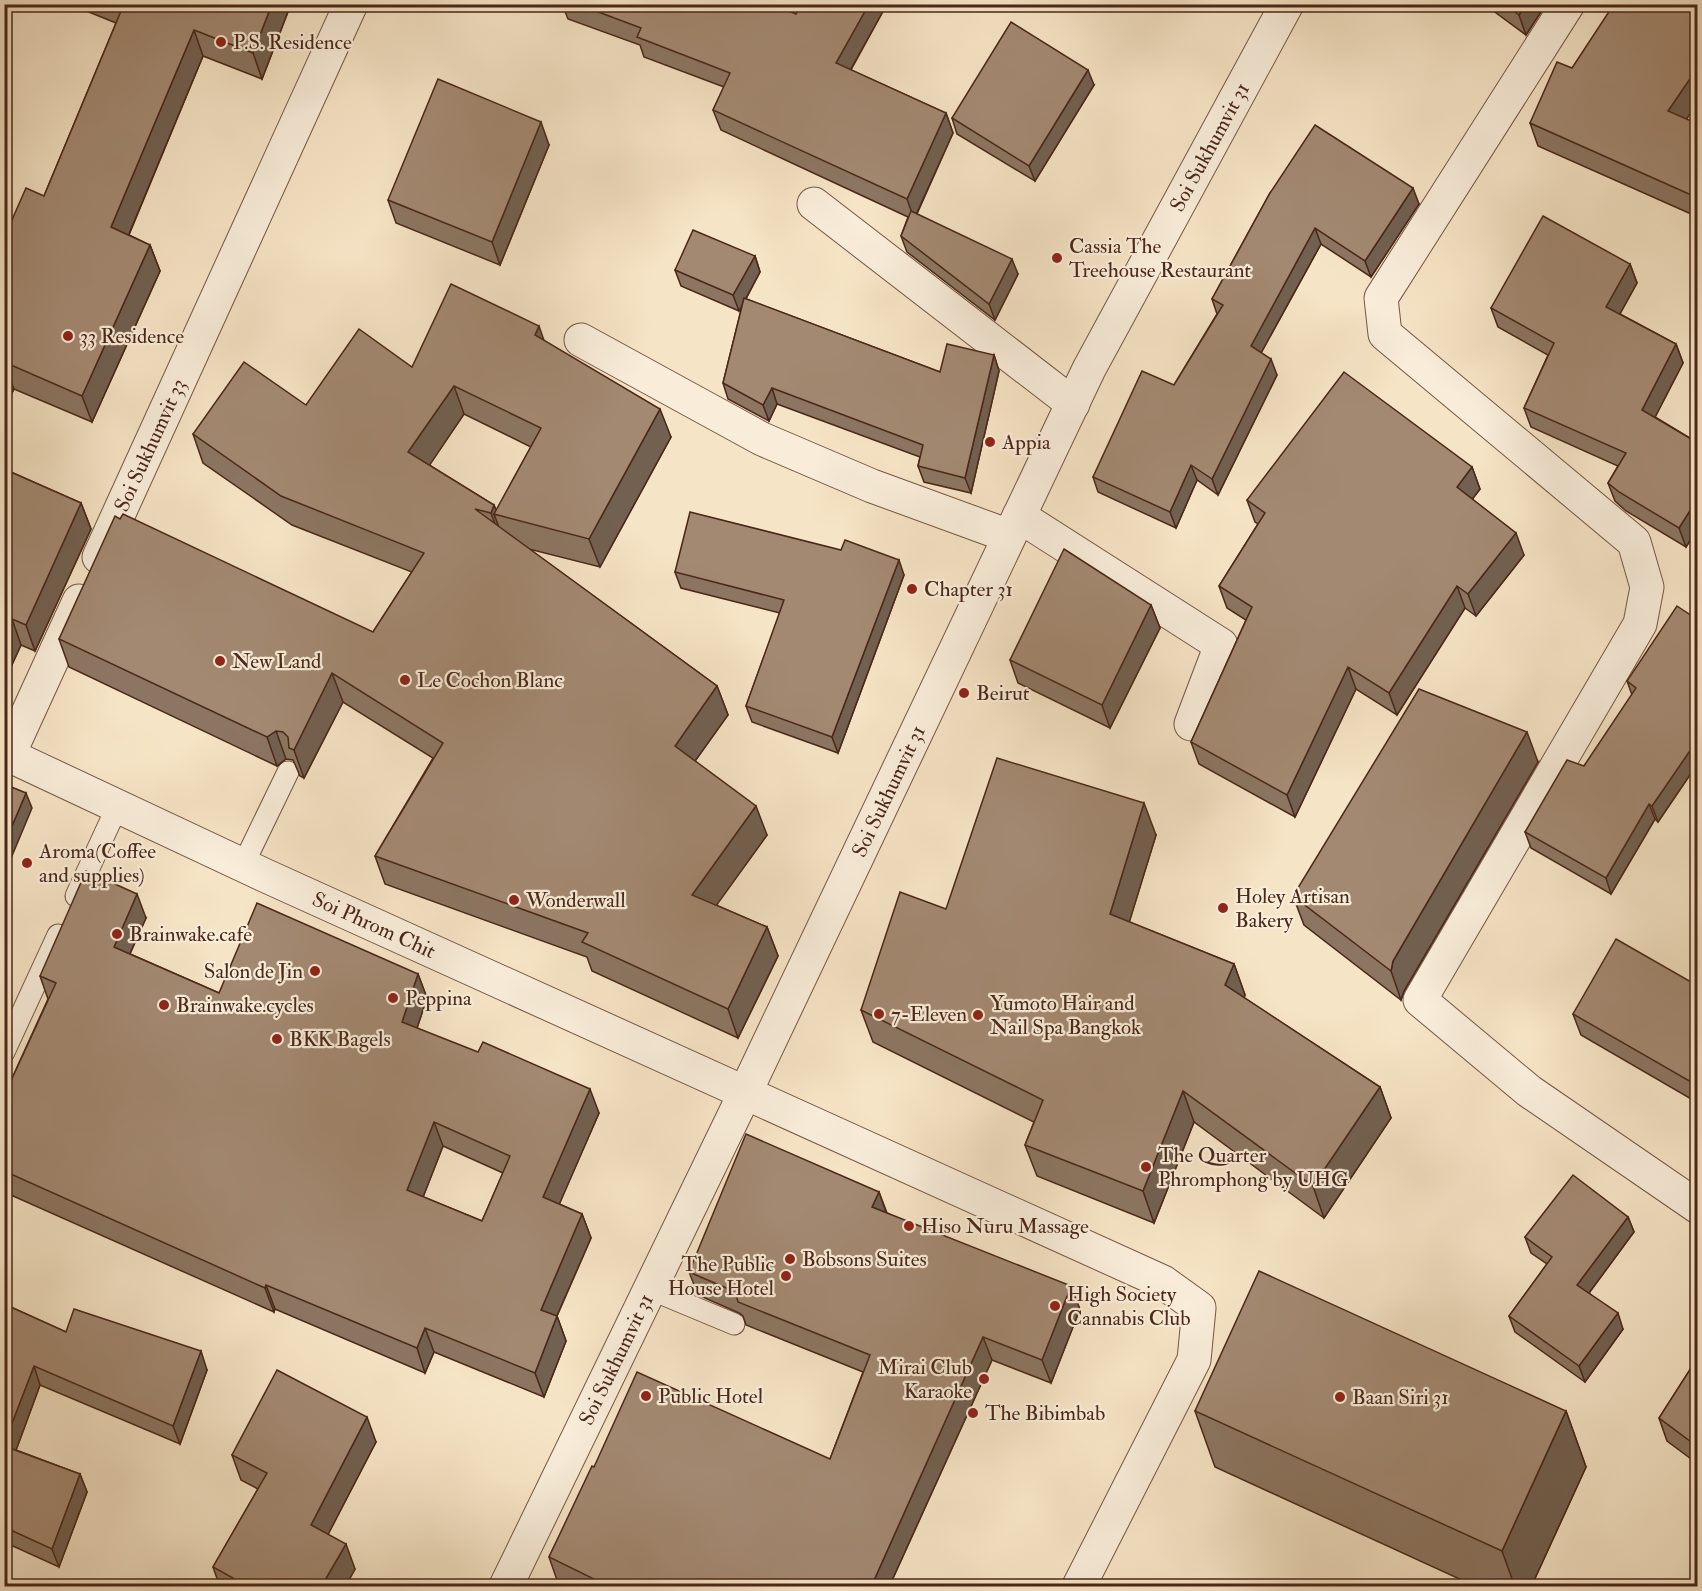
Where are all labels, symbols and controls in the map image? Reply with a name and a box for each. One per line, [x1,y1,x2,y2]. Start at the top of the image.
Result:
place label: P.S. Residence [233,29,352,56]
marker: P.S. Residence [214,35,228,49]
street label: Soi Sukhumvit 31 [1164,78,1256,217]
place label: Cassia The Treehouse Restaurant [1069,233,1251,284]
marker: Cassia The Treehouse Restaurant [1050,251,1064,265]
place label: 33 Residence [80,323,184,350]
marker: 33 Residence [61,329,75,343]
street label: Soi Sukhumvit 33 [108,374,193,516]
place label: Appia [1001,429,1051,456]
marker: Appia [983,435,997,449]
place label: Chapter 31 [924,576,1013,603]
marker: Chapter 31 [905,582,919,596]
place label: New Land [232,648,322,675]
marker: New Land [213,654,227,668]
place label: Le Cochon Blanc [417,667,563,694]
marker: Le Cochon Blanc [398,673,412,687]
place label: Beirut [976,680,1030,707]
marker: Beirut [957,686,971,700]
street label: Soi Sukhumvit 31 [846,721,932,862]
place label: Aroma(Coffee and supplies) [38,838,156,889]
marker: Aroma(Coffee and supplies) [20,856,34,870]
place label: Holey Artisan Bakery [1235,883,1350,934]
street label: Soi Phrom Chit [308,886,440,965]
place label: Wonderwall [525,887,626,914]
marker: Wonderwall [507,893,521,907]
marker: Holey Artisan Bakery [1216,901,1230,915]
place label: Brainwake.cafe [129,921,252,948]
marker: Brainwake.cafe [110,927,124,941]
place label: Salon de Jin [204,958,303,985]
marker: Salon de Jin [308,964,322,978]
place label: Peppina [405,985,472,1012]
place label: Yumoto Hair and Nail Spa Bangkok [990,990,1141,1041]
marker: Peppina [386,991,400,1005]
place label: Brainwake.cycles [176,992,314,1019]
marker: Brainwake.cycles [157,998,171,1012]
place label: 7-Eleven [891,1001,967,1028]
marker: 7-Eleven [872,1007,886,1021]
marker: Yumoto Hair and Nail Spa Bangkok [971,1008,985,1022]
place label: BKK Bagels [289,1026,391,1053]
marker: BKK Bagels [270,1032,284,1046]
place label: The Quarter Phromphong by UHG [1158,1142,1349,1193]
marker: The Quarter Phromphong by UHG [1139,1160,1153,1174]
place label: Hiso Nuru Massage [921,1213,1089,1240]
marker: Hiso Nuru Massage [902,1219,916,1233]
place label: Bobsons Suites [802,1246,927,1273]
place label: The Public House Hotel [668,1251,775,1302]
marker: Bobsons Suites [783,1252,797,1266]
marker: The Public House Hotel [779,1269,793,1283]
place label: High Society Cannabis Club [1067,1281,1190,1332]
street label: Soi Sukhumvit 31 [573,1289,660,1430]
marker: High Society Cannabis Club [1048,1299,1062,1313]
place label: Mirai Club Karaoke [878,1354,972,1405]
marker: Mirai Club Karaoke [977,1372,991,1386]
place label: Public Hotel [658,1383,764,1410]
place label: Baan Siri 31 [1352,1384,1449,1411]
marker: Public Hotel [639,1389,653,1403]
marker: Baan Siri 31 [1333,1390,1347,1404]
place label: The Bibimbab [985,1400,1105,1427]
marker: The Bibimbab [966,1406,980,1420]

